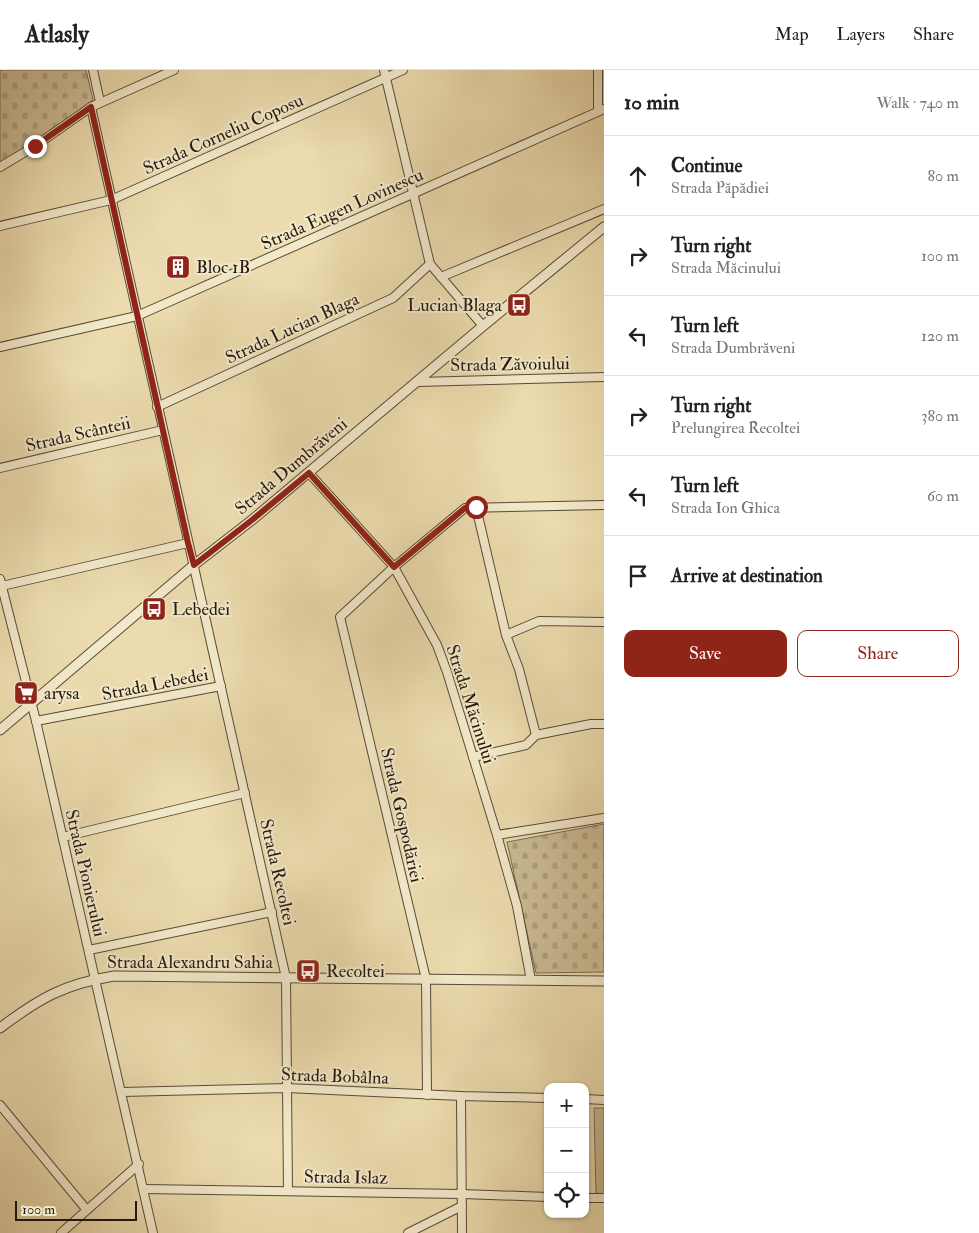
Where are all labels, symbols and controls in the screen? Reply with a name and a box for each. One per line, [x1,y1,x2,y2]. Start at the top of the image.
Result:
text: Atlasly [25,19,89,50]
text: Map [775,23,809,46]
text: Layers [837,23,885,46]
text: Share [913,23,954,46]
street label: Strada Corneliu Coposu [140,89,307,180]
text: 10 min [624,89,679,116]
text: Walk · 740 m [876,93,959,113]
route end [24,135,47,158]
text: Continue [671,154,742,178]
icon: ahead [624,162,652,190]
street label: Strada Eugen Lovinescu [257,163,427,256]
text: 80 m [928,166,959,186]
text: Strada Păpădiei [671,178,769,198]
text: Turn right [671,234,751,258]
icon: right [624,242,652,270]
text: 100 m [921,246,959,266]
building icon: Bloc 1B [165,254,191,280]
place label: Bloc 1B [196,256,250,279]
text: Strada Măcinului [671,258,781,278]
street label: Strada Lucian Blaga [222,287,363,369]
bus stop icon: Lucian Blaga [506,292,532,318]
place label: Lucian Blaga [407,294,503,317]
text: Turn left [671,314,739,338]
icon: left [624,322,652,350]
text: 120 m [921,326,959,346]
text: Strada Dumbrăveni [671,338,795,358]
street label: Strada Zăvoiului [450,352,570,377]
text: Turn right [671,394,751,418]
icon: right [624,402,652,430]
text: 380 m [921,406,959,426]
street label: Strada Scânteii [23,411,133,458]
street label: Strada Dumbrăveni [230,413,352,520]
text: Prelungirea Recoltei [671,418,800,438]
text: Turn left [671,474,739,498]
icon: left [624,482,652,510]
text: 60 m [927,486,959,506]
route start [465,496,488,519]
text: Strada Ion Ghica [671,498,780,518]
icon: arrive [624,562,652,590]
text: Arrive at destination [671,564,823,588]
bus stop icon: Lebedei [141,596,167,622]
place label: Lebedei [172,598,230,621]
button: Save [624,630,787,677]
button: Share [797,630,959,677]
street label: Strada Măcinului [440,642,501,767]
street label: Strada Lebedei [100,663,211,706]
supermarket icon: arysa [13,680,39,706]
place label: arysa [44,682,80,705]
street label: Strada Gospodăriei [375,745,428,885]
street label: Strada Pionierului [60,807,111,939]
street label: Strada Recoltei [254,817,301,928]
street label: Strada Alexandru Sahia [107,951,274,974]
bus stop icon: Recoltei [295,958,321,984]
place label: Recoltei [326,960,385,983]
street label: Strada Bobâlna [281,1063,390,1090]
map controls [544,1083,589,1218]
button: + [544,1083,589,1128]
button: − [544,1128,589,1173]
street label: Strada Islaz [304,1165,389,1190]
button: locate [544,1173,589,1218]
scale bar [15,1198,138,1221]
text: 100 m [22,1201,55,1218]

